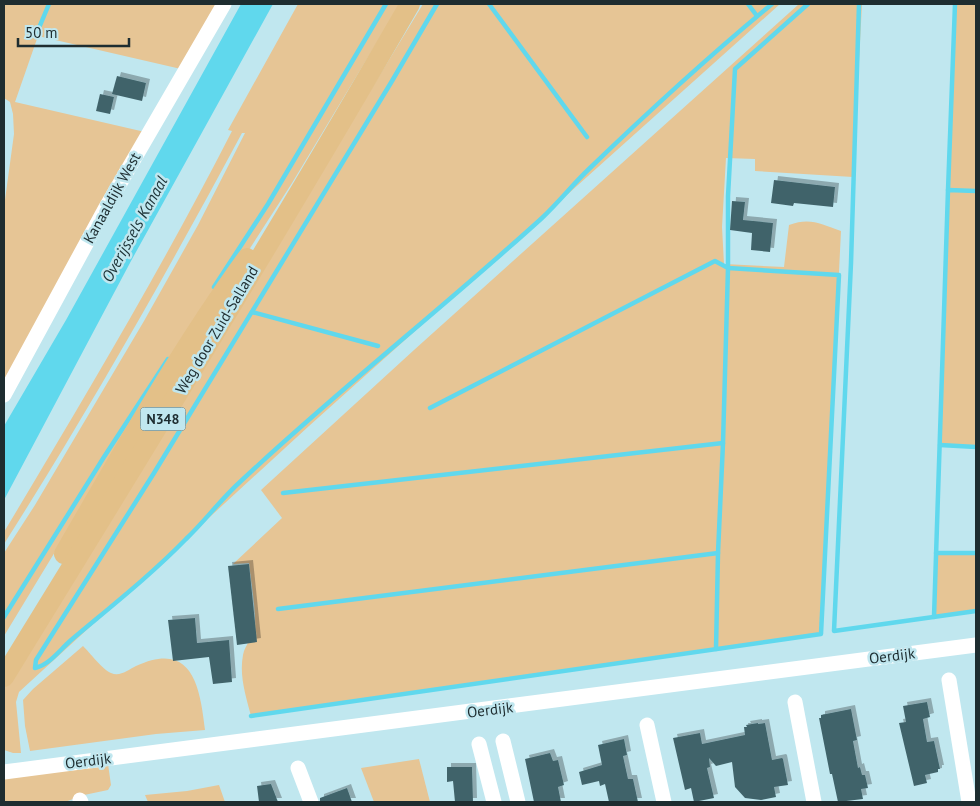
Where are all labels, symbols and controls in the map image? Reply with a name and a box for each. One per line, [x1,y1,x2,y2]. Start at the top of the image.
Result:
scale bar [18,15,129,47]
text: 50 m [25,23,58,42]
street label: Kanaaldijk West [79,149,144,247]
water label: Overijssels Kanaal [97,172,172,285]
street label: Weg door Zuid-Salland [171,262,262,397]
road number: N348 [140,408,186,430]
street label: Oerdijk [868,643,917,668]
street label: Oerdijk [466,697,515,722]
street label: Oerdijk [64,748,113,773]

